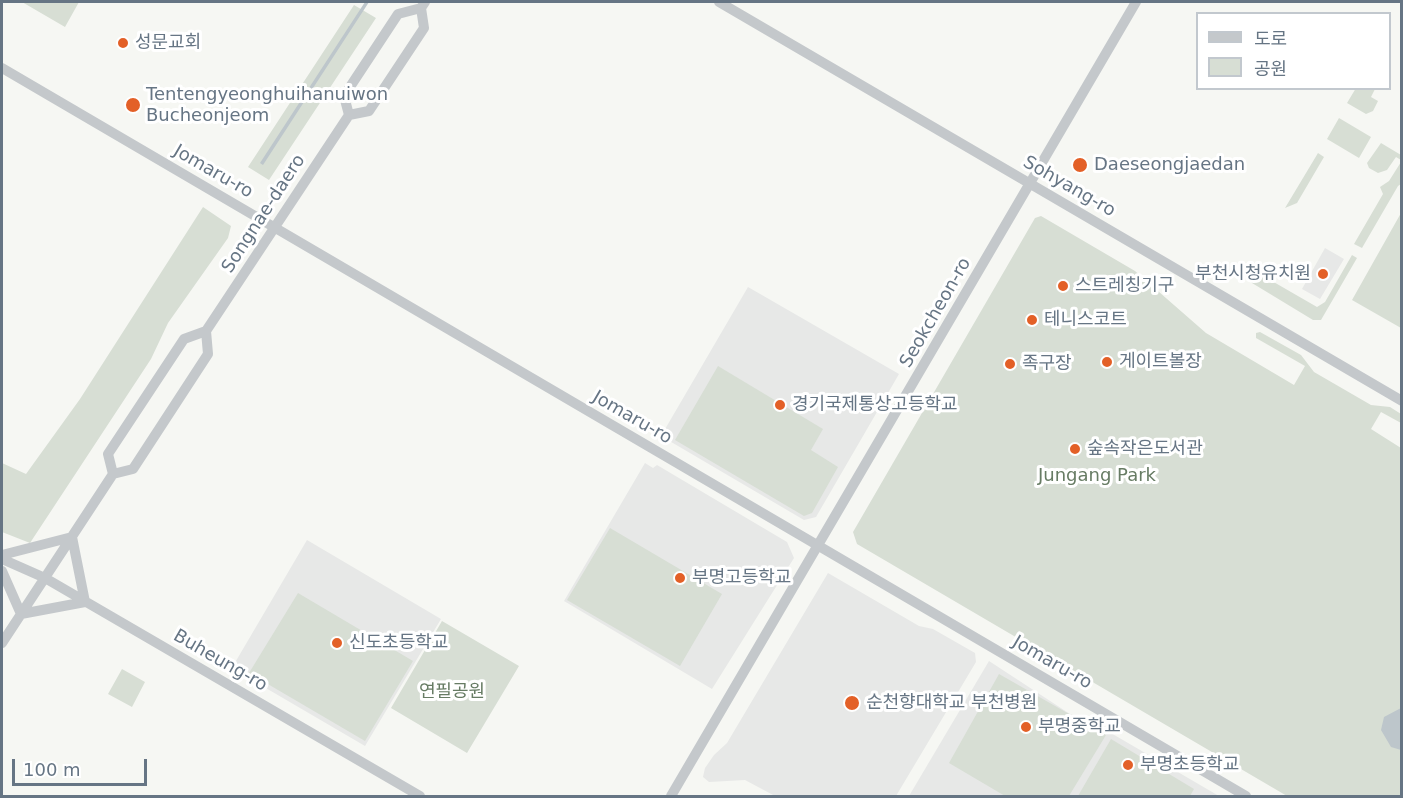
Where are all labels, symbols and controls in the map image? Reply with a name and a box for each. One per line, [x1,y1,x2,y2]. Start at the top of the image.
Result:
legend [1196,12,1391,90]
text: 도로 [1254,28,1287,49]
place label: 성문교회 [135,32,201,54]
marker: 성문교회 [116,36,130,50]
text: 공원 [1254,58,1287,79]
place label: Tentengyeonghuihanuiwon Bucheonjeom [146,84,388,127]
marker: Tentengyeonghuihanuiwon Bucheonjeom [124,96,142,114]
street label: Jomaru-ro [169,141,257,203]
street label: Songnae-daero [218,151,310,277]
street label: Sohyang-ro [1019,152,1119,222]
place label: Daeseongjaedan [1094,154,1245,176]
marker: Daeseongjaedan [1071,156,1089,174]
street label: Seokcheon-ro [896,254,976,372]
place label: 부천시청유치원 [1195,263,1311,285]
marker: 부천시청유치원 [1316,267,1330,281]
place label: 스트레칭기구 [1075,275,1174,297]
marker: 스트레칭기구 [1056,279,1070,293]
place label: 테니스코트 [1044,309,1127,331]
marker: 테니스코트 [1025,313,1039,327]
place label: 게이트볼장 [1119,351,1202,373]
place label: 족구장 [1022,353,1072,375]
marker: 게이트볼장 [1100,355,1114,369]
marker: 족구장 [1003,357,1017,371]
street label: Jomaru-ro [588,387,676,449]
place label: 경기국제통상고등학교 [792,394,958,416]
marker: 경기국제통상고등학교 [773,398,787,412]
place label: 숲속작은도서관 [1087,438,1203,460]
marker: 숲속작은도서관 [1068,442,1082,456]
park label: Jungang Park [1038,465,1156,487]
place label: 부명고등학교 [692,567,791,589]
marker: 부명고등학교 [673,571,687,585]
street label: Buheung-ro [169,625,271,697]
place label: 신도초등학교 [349,632,448,654]
street label: Jomaru-ro [1008,632,1096,694]
marker: 신도초등학교 [330,636,344,650]
park label: 연필공원 [419,681,485,703]
place label: 순천향대학교 부천병원 [866,692,1037,714]
marker: 순천향대학교 부천병원 [843,694,861,712]
place label: 부명중학교 [1038,716,1121,738]
marker: 부명중학교 [1019,720,1033,734]
scale bar [15,747,150,785]
place label: 부명초등학교 [1140,754,1239,776]
marker: 부명초등학교 [1121,758,1135,772]
text: 100 m [23,759,81,780]

